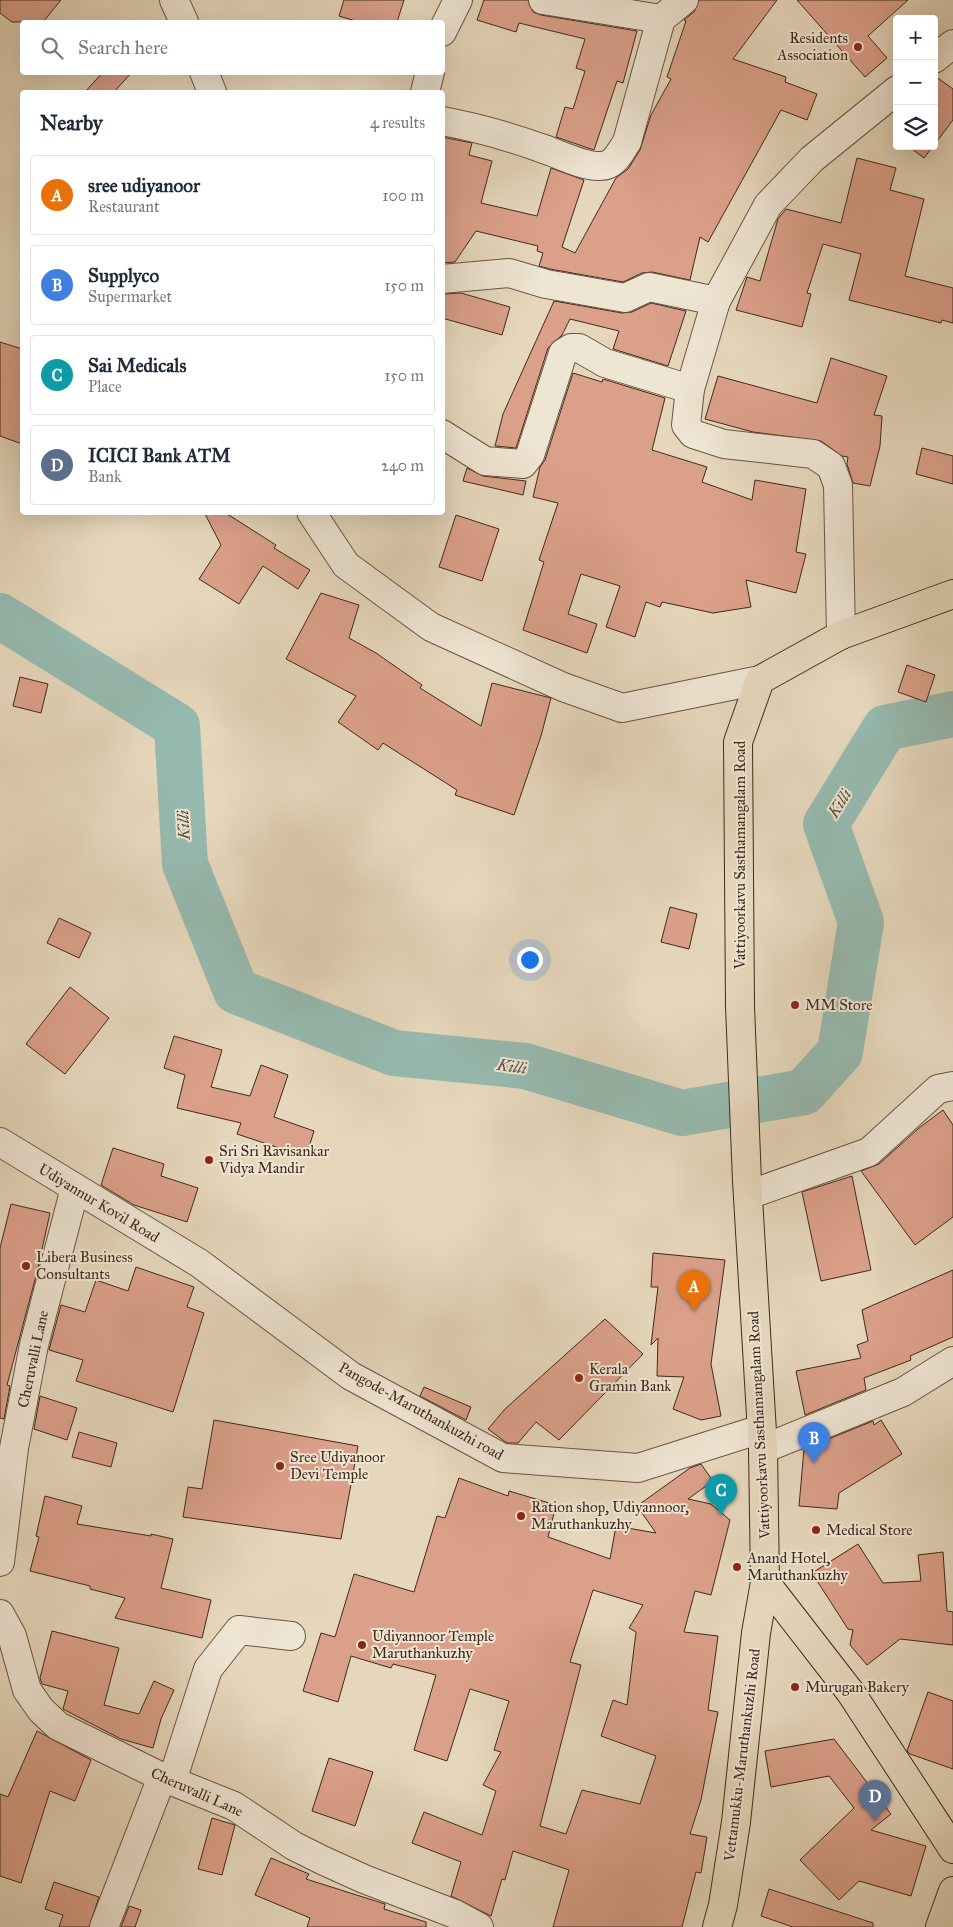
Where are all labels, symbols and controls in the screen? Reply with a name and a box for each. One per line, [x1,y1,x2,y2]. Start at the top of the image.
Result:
map controls [893,15,938,150]
button: + [893,15,938,60]
search box [20,20,445,75]
place label: Residents Association [776,29,848,64]
icon: search [38,34,66,62]
text: Search here [78,36,168,59]
marker: Residents Association [852,41,864,53]
button: − [893,60,938,105]
button: layers [893,105,938,150]
text: Nearby [40,110,103,136]
text: 4 results [370,113,425,132]
text: sree udiyanoor [88,174,200,197]
text: A [52,186,62,205]
text: 100 m [382,186,424,205]
text: Restaurant [88,197,160,216]
text: Supplyco [88,264,159,287]
text: B [52,276,62,295]
text: 150 m [384,276,424,295]
text: Supermarket [88,287,172,306]
text: Sai Medicals [88,354,186,377]
text: C [52,366,62,385]
text: 150 m [384,366,424,385]
text: Place [88,377,122,396]
text: ICICI Bank ATM [88,444,231,467]
text: D [51,456,63,475]
text: 240 m [381,456,424,475]
text: Bank [88,467,121,486]
street label: Vattiyoorkavu Sasthamangalam Road [731,740,749,970]
water label: Killi [823,785,856,822]
water label: Killi [173,809,194,841]
your location [517,947,543,973]
place label: MM Store [805,996,873,1014]
marker: MM Store [789,999,801,1011]
water label: Killi [495,1055,528,1078]
place label: Sri Sri Ravisankar Vidya Mandir [218,1142,330,1177]
marker: Sri Sri Ravisankar Vidya Mandir [203,1154,215,1166]
street label: Udiyannur Kovil Road [35,1160,163,1246]
place label: Libera Business Consultants [36,1248,133,1283]
marker: Libera Business Consultants [20,1260,32,1272]
pin: A [678,1270,710,1311]
street label: Cheruvalli Lane [14,1309,52,1409]
street label: Vattiyoorkavu Sasthamangalam Road [744,1310,774,1541]
street label: Pangode-Maruthankuzhi road [335,1358,507,1464]
place label: Kerala Gramin Bank [589,1360,671,1395]
marker: Kerala Gramin Bank [573,1372,585,1384]
pin: B [798,1422,830,1463]
place label: Sree Udiyanoor Devi Temple [290,1448,386,1483]
marker: Sree Udiyanoor Devi Temple [274,1460,286,1472]
pin: C [705,1474,737,1515]
place label: Ration shop, Udiyannoor, Maruthankuzhy [531,1498,689,1533]
marker: Ration shop, Udiyannoor, Maruthankuzhy [515,1510,527,1522]
place label: Medical Store [826,1521,912,1539]
marker: Medical Store [810,1524,822,1536]
place label: Anand Hotel, Maruthankuzhy [746,1549,849,1584]
marker: Anand Hotel, Maruthankuzhy [731,1561,743,1573]
place label: Udiyannoor Temple Maruthankuzhy [372,1627,494,1662]
marker: Udiyannoor Temple Maruthankuzhy [356,1639,368,1651]
street label: Vettamukku-Maruthankuzhi Road [720,1647,764,1863]
place label: Murugan Bakery [805,1678,910,1696]
marker: Murugan Bakery [789,1681,801,1693]
street label: Cheruvalli Lane [148,1764,246,1820]
pin: D [859,1780,891,1821]

